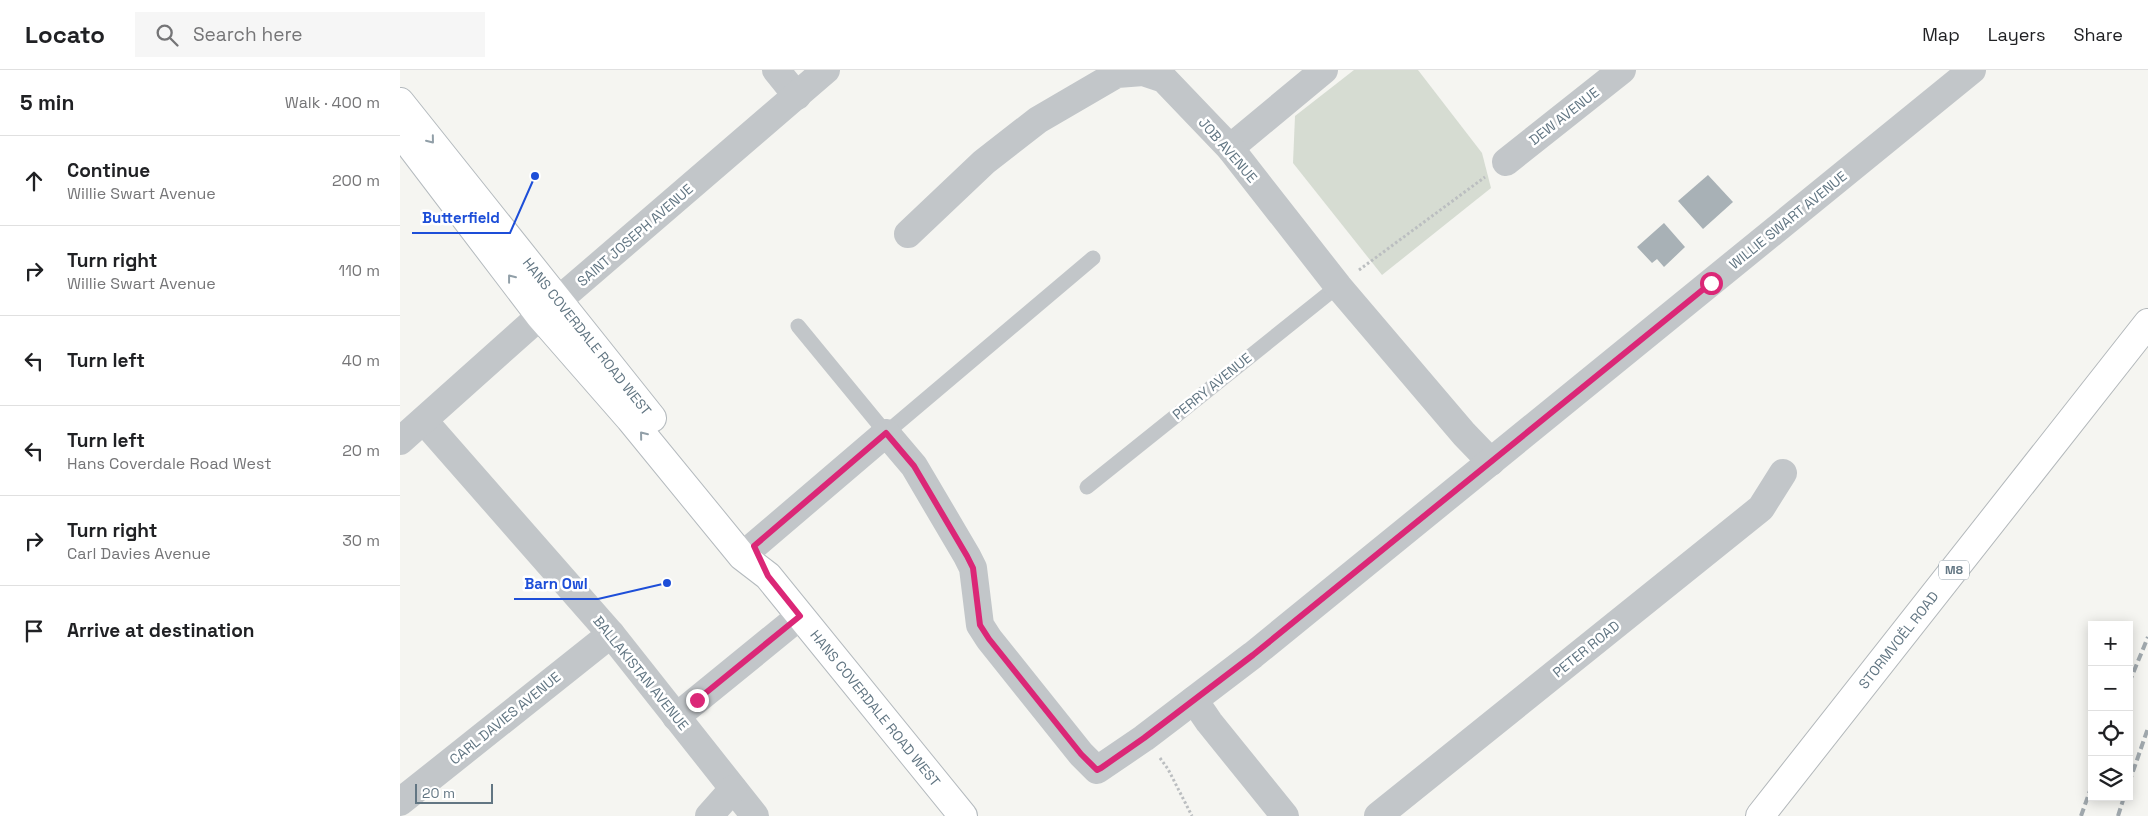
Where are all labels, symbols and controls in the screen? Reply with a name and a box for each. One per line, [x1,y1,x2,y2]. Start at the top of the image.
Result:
search box [135,12,485,57]
text: Locato [25,19,105,50]
icon: search [153,21,181,49]
text: Search here [193,22,302,47]
text: Map [1922,23,1960,46]
text: Layers [1988,23,2045,46]
text: Share [2073,23,2123,46]
street label: DEW AVENUE [1525,83,1603,149]
text: 5 min [20,89,74,116]
text: Walk · 400 m [285,92,380,113]
street label: JOB AVENUE [1195,114,1261,187]
one-way arrow [425,134,433,143]
text: Continue [67,158,150,183]
icon: ahead [20,167,48,195]
street label: WILLIE SWART AVENUE [1726,167,1851,273]
text: 200 m [332,170,380,191]
street label: SAINT JOSEPH AVENUE [573,180,697,290]
text: Willie Swart Avenue [67,183,216,204]
callout: Butterfield [412,203,510,233]
text: Butterfield [422,208,500,227]
text: Turn right [67,248,157,273]
street label: HANS COVERDALE ROAD WEST [519,254,655,419]
icon: right [20,257,48,285]
text: 110 m [338,260,380,281]
route start [1700,272,1723,295]
text: Willie Swart Avenue [67,273,216,294]
one-way arrow [508,275,516,284]
icon: left [20,347,48,375]
text: Turn left [67,348,145,373]
street label: PERRY AVENUE [1169,349,1255,423]
text: 40 m [342,350,380,371]
text: Turn left [67,428,145,453]
one-way arrow [641,432,649,441]
icon: left [20,437,48,465]
text: 20 m [342,440,380,461]
text: Hans Coverdale Road West [67,453,272,474]
text: Turn right [67,518,157,543]
icon: right [20,527,48,555]
text: 30 m [342,530,380,551]
text: Carl Davies Avenue [67,543,211,564]
road number: M8 [1939,560,1969,580]
callout: Barn Owl [514,569,598,599]
text: Barn Owl [524,574,588,593]
street label: STORMVOËL ROAD [1855,588,1942,692]
street label: BALLAKISTAN AVENUE [589,612,693,734]
icon: arrive [20,617,48,645]
street label: PETER ROAD [1549,617,1623,681]
text: Arrive at destination [67,618,255,643]
map controls [2088,621,2133,801]
button: + [2088,621,2133,666]
street label: HANS COVERDALE ROAD WEST [806,626,944,790]
button: − [2088,666,2133,711]
street label: CARL DAVIES AVENUE [446,668,564,768]
route end [686,689,709,712]
button: locate [2088,711,2133,756]
button: layers [2088,756,2133,801]
scale bar [415,781,492,804]
text: 20 m [422,784,455,802]

